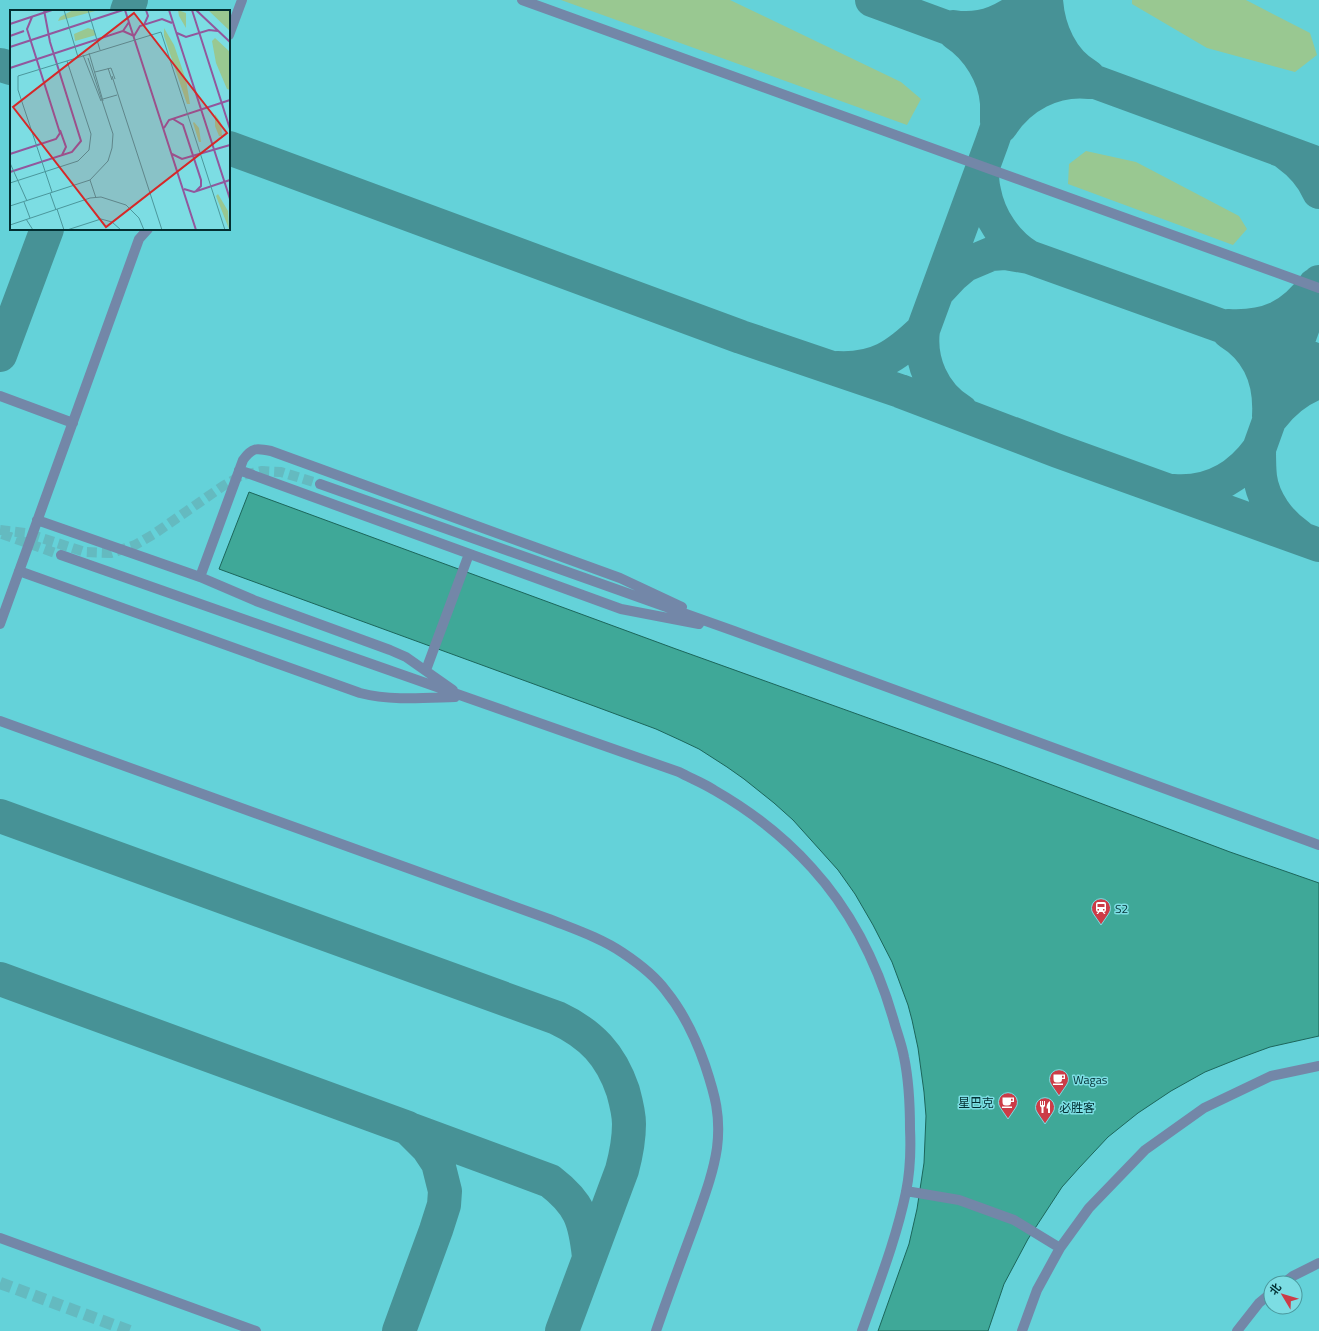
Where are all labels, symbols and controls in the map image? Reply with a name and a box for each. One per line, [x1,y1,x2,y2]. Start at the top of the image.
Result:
inset map [10,10,230,230]
station icon: S2 [1090,897,1112,925]
place label: S2 [1115,899,1128,918]
cafe icon: Wagas [1048,1068,1070,1096]
place label: Wagas [1073,1070,1108,1089]
cafe icon: 星巴克 [997,1091,1019,1119]
place label: 星巴克 [958,1093,994,1112]
restaurant icon: 必胜客 [1034,1096,1056,1124]
place label: 必胜客 [1059,1098,1095,1117]
north arrow [1263,1275,1303,1315]
text: 北 [1265,1280,1285,1298]

